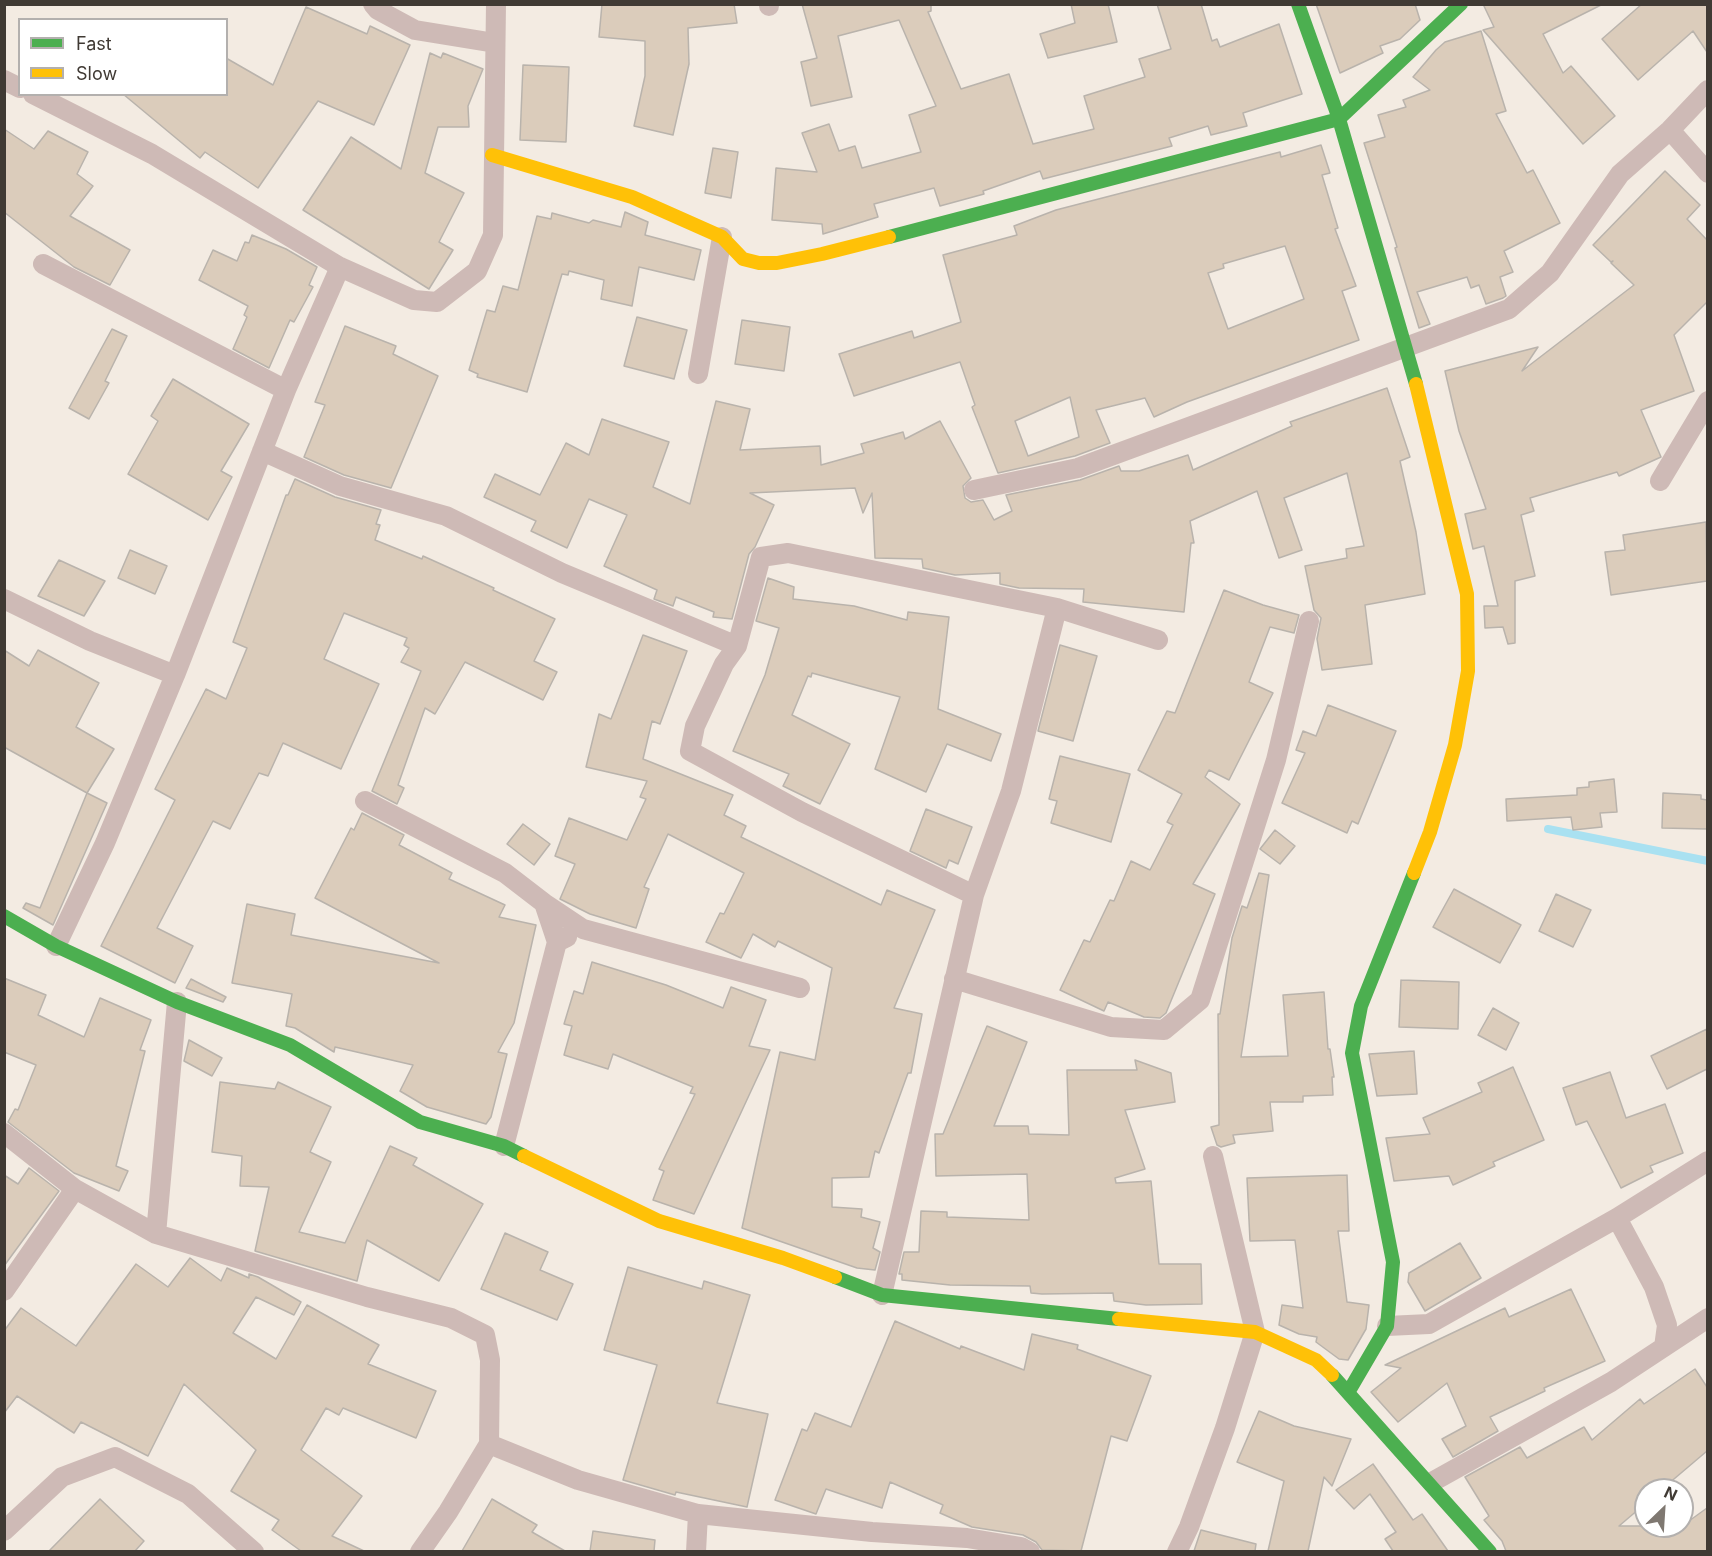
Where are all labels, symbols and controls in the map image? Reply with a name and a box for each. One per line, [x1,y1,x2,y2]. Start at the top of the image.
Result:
legend [18,18,228,96]
text: Fast [76,33,112,54]
text: Slow [76,63,117,84]
north arrow [1634,1478,1694,1538]
text: N [1661,1482,1681,1505]

